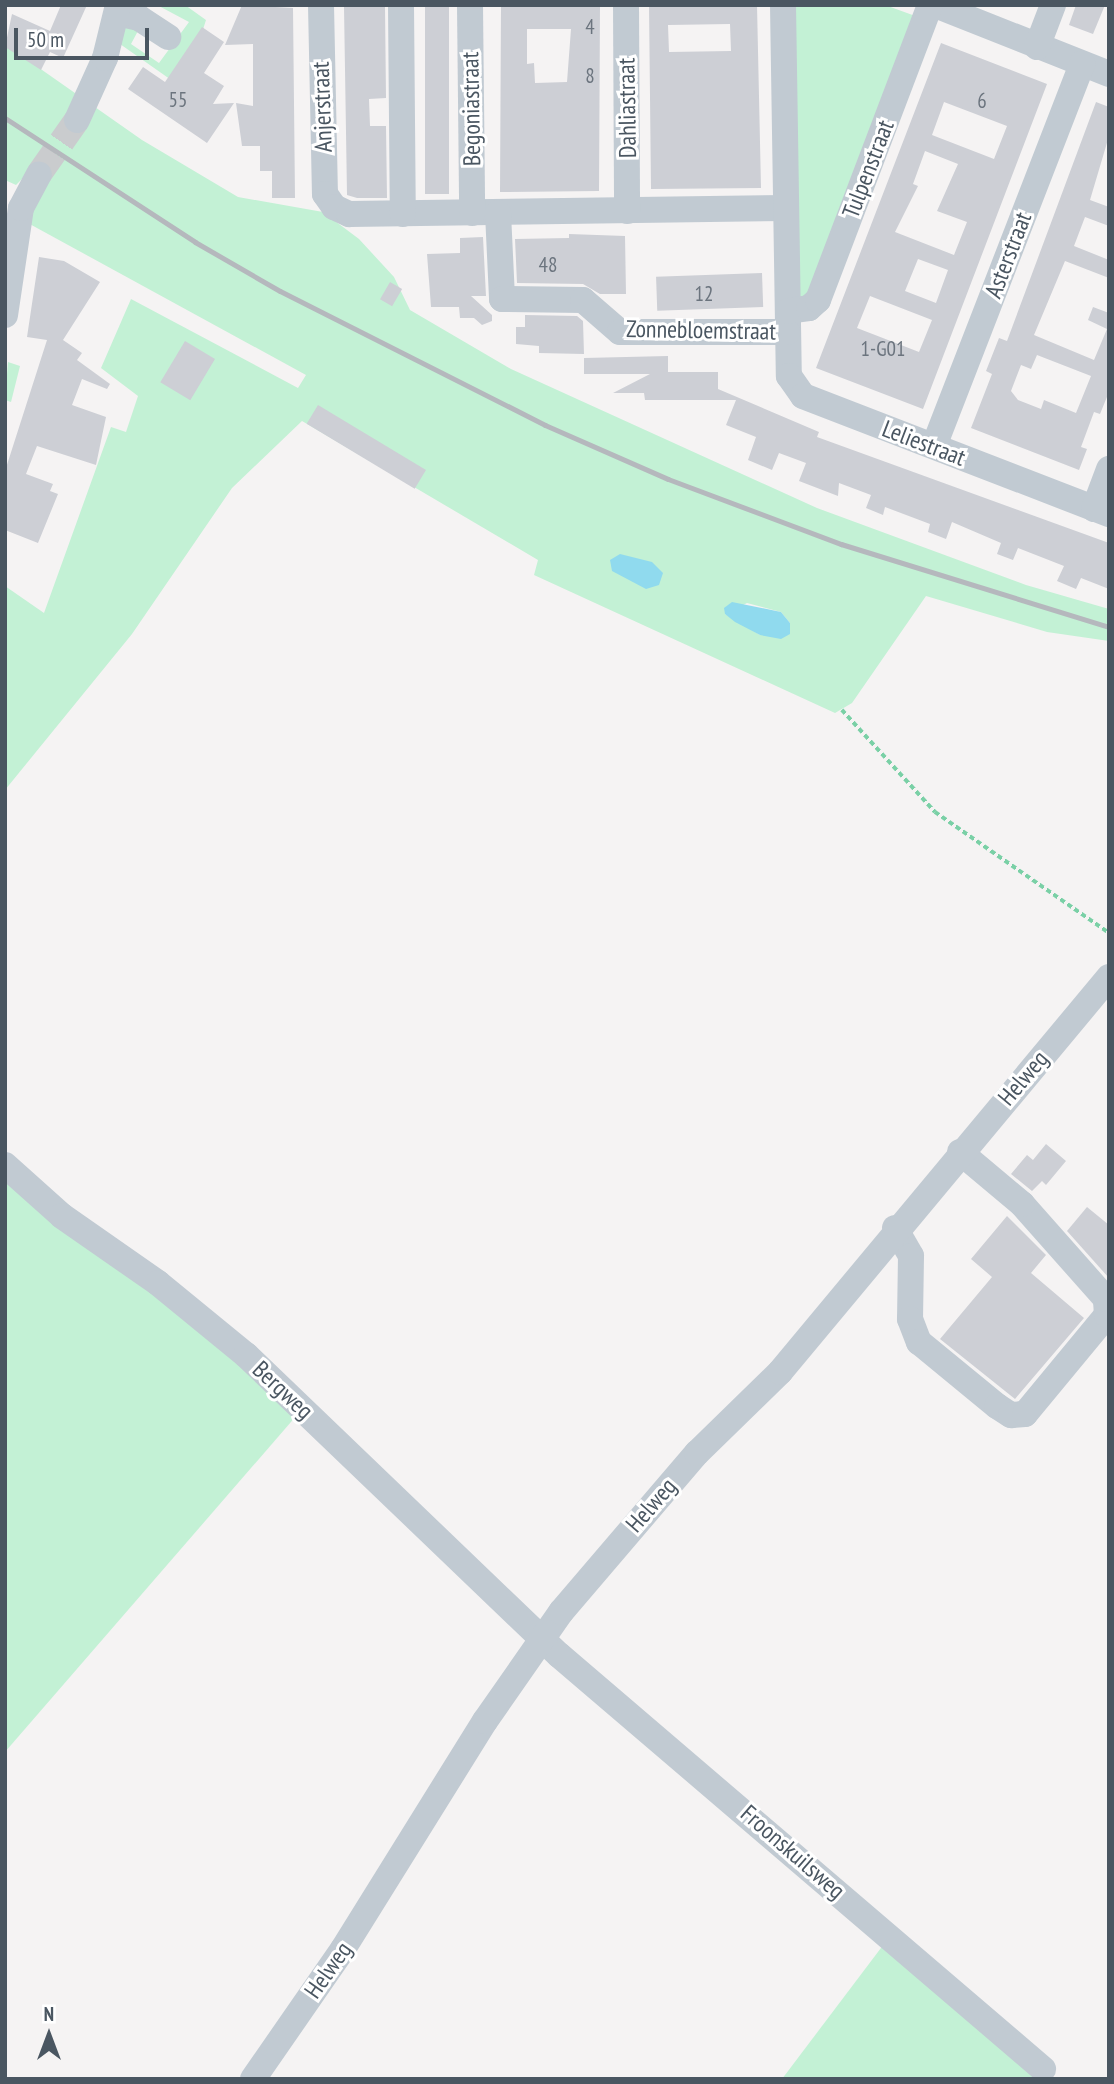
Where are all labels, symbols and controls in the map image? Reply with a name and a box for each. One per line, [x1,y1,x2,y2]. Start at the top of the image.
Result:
scale bar [18,14,152,58]
house number: 4 [585,14,595,40]
text: 50 m [27,26,64,53]
street label: Begoniastraat [456,52,486,166]
street label: Dahliastraat [612,58,642,158]
street label: Anjerstraat [306,61,338,153]
house number: 8 [585,63,595,89]
house number: 55 [169,87,187,113]
house number: 6 [977,88,987,114]
street label: Tulpenstraat [836,116,900,222]
street label: Asterstraat [979,208,1037,302]
house number: 48 [539,252,557,278]
house number: 12 [695,281,713,307]
street label: Zonnebloemstraat [626,314,776,346]
house number: 1-G01 [861,336,905,362]
street label: Leliestraat [878,414,970,472]
street label: Helweg [992,1045,1054,1111]
street label: Bergweg [247,1355,319,1425]
street label: Helweg [620,1472,682,1538]
street label: Froonskuilsweg [735,1799,851,1905]
street label: Helweg [298,1936,358,2004]
north arrow [14,2000,84,2070]
text: N [44,2002,54,2026]

